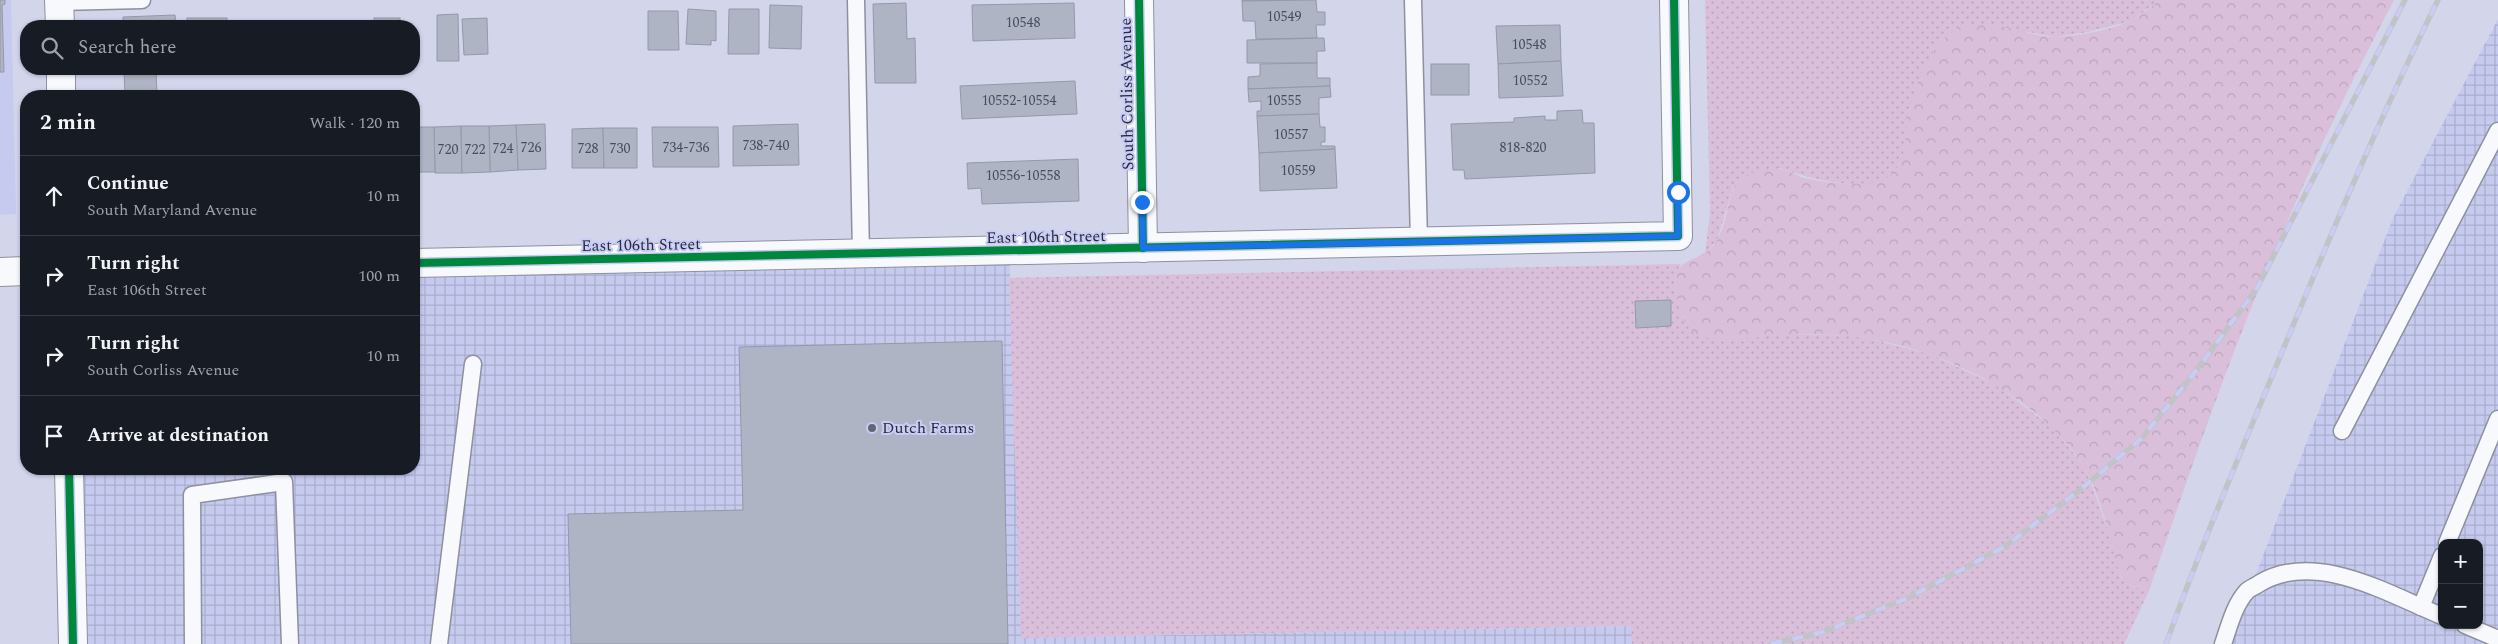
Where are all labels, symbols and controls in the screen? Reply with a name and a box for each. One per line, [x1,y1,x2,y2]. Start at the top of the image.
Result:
house number: 10549 [1267,6,1302,27]
house number: 10548 [1006,12,1041,33]
street label: South Corliss Avenue [1114,18,1140,170]
search box [20,20,420,75]
text: Search here [78,33,177,62]
icon: search [38,34,66,62]
house number: 10548 [1512,34,1547,55]
house number: 10552 [1513,70,1548,91]
house number: 10552-10554 [981,90,1057,111]
house number: 10555 [1267,90,1302,111]
text: 2 min [40,107,96,139]
text: Walk · 120 m [309,111,400,135]
house number: 10557 [1274,124,1309,145]
house number: 738-740 [742,135,790,156]
house number: 726 [521,137,542,158]
house number: 734-736 [662,137,710,158]
house number: 818-820 [1499,137,1547,158]
house number: 724 [493,138,514,159]
house number: 728 [578,138,599,159]
house number: 730 [610,138,631,159]
house number: 720 [438,139,459,160]
house number: 722 [465,139,486,160]
house number: 10559 [1281,160,1316,181]
house number: 10556-10558 [985,165,1061,186]
text: Continue [87,169,169,198]
route start [1667,181,1690,204]
icon: ahead [40,182,68,210]
text: 10 m [366,184,400,208]
route end [1131,191,1154,214]
text: South Maryland Avenue [87,198,257,222]
street label: East 106th Street [986,224,1106,250]
street label: East 106th Street [581,232,701,258]
text: Turn right [87,249,180,278]
icon: right [40,262,68,290]
text: 100 m [358,264,400,288]
text: East 106th Street [87,278,207,302]
text: Turn right [87,329,180,358]
icon: right [40,342,68,370]
text: 10 m [366,344,400,368]
text: South Corliss Avenue [87,358,239,382]
place label: Dutch Farms [882,416,974,440]
text: Arrive at destination [87,421,269,450]
icon: arrive [40,422,68,450]
marker: Dutch Farms [866,422,878,434]
map controls [2438,539,2483,629]
button: + [2438,539,2483,584]
button: − [2438,584,2483,629]

